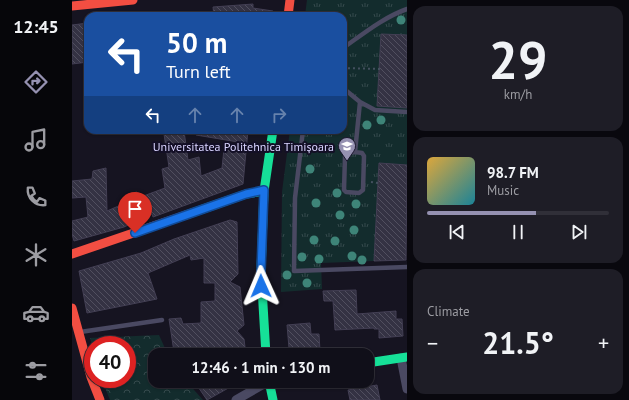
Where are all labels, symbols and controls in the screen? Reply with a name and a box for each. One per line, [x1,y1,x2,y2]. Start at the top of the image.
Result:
text: 12:45 [13,15,59,38]
text: 50 m [166,24,227,61]
text: 29 [489,26,547,93]
icon: left [100,28,152,80]
text: Turn left [166,60,231,83]
icon: directions [22,68,50,96]
text: km/h [504,86,532,103]
icon: left [142,104,164,126]
icon: ahead [184,104,206,126]
icon: ahead [226,104,248,126]
icon: right [268,104,290,126]
icon: music [22,126,50,154]
school or university icon: Universitatea Politehnica Timișoara [337,136,357,161]
place label: Universitatea Politehnica Timișoara [153,139,334,154]
text: 98.7 FM [487,163,539,182]
text: Music [487,182,519,199]
icon: phone [22,183,50,211]
pin [118,192,152,233]
icon: arrive [124,198,146,220]
icon: previous [446,221,468,243]
icon: pause [507,221,529,243]
icon: next [568,221,590,243]
icon: climate [22,241,50,269]
position arrow [240,265,282,307]
icon: car [22,299,50,327]
text: Climate [427,303,470,320]
text: 21.5° [482,323,554,362]
text: − [427,329,438,357]
text: + [598,329,609,357]
speed limit sign: 40 [84,336,136,388]
icon: filters [22,357,50,385]
text: 12:46 · 1 min · 130 m [192,358,330,377]

